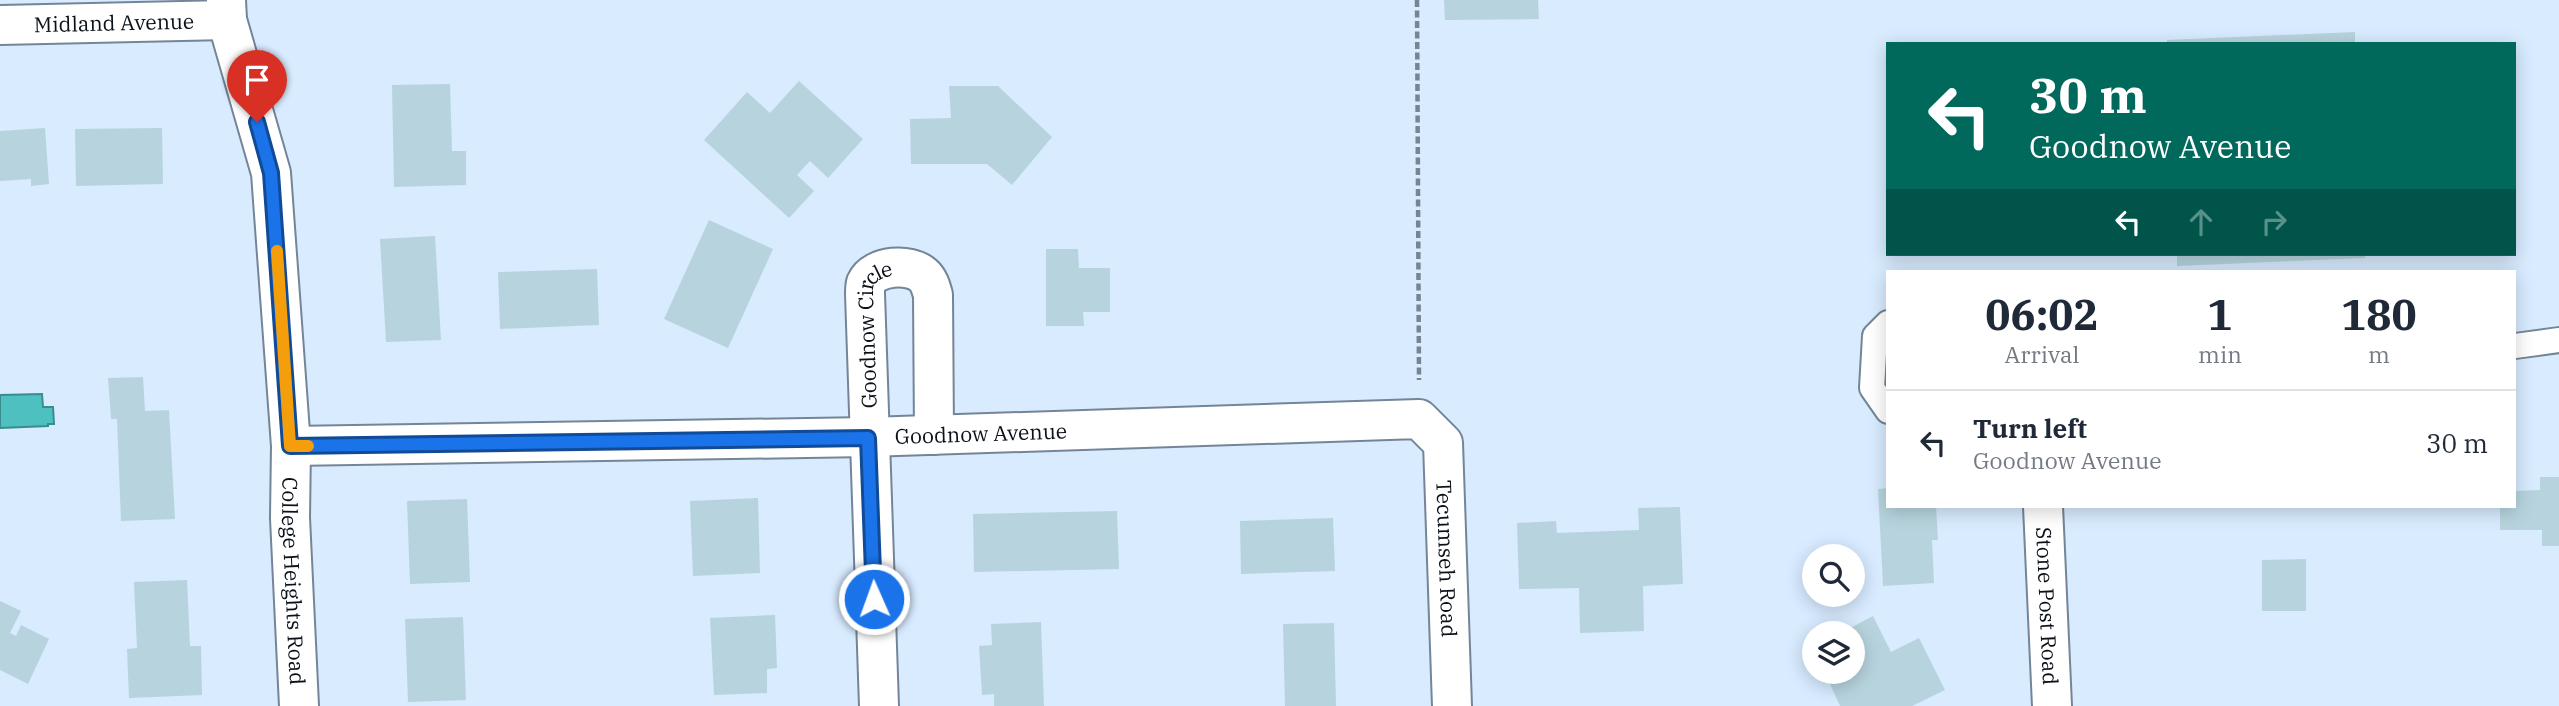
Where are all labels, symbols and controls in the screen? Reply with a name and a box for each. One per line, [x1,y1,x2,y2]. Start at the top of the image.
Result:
street label: Midland Avenue [33,7,194,38]
pin [227,50,287,122]
icon: arrive [238,61,276,99]
text: 30 m [2029,63,2147,126]
icon: left [1914,70,2005,161]
text: Goodnow Avenue [2029,125,2291,167]
icon: left [2109,203,2147,241]
icon: ahead [2182,203,2220,241]
icon: right [2255,203,2293,241]
street label: Goodnow Circle [851,254,895,409]
text: 06:02 [1985,287,2099,342]
text: 1 [2207,287,2233,342]
text: 180 [2341,287,2417,342]
text: Arrival [2005,339,2079,369]
text: min [2198,339,2242,369]
text: m [2368,339,2390,369]
text: Turn left [1973,411,2087,445]
street label: Goodnow Avenue [894,417,1067,450]
icon: left [1914,424,1952,462]
text: 30 m [2426,426,2488,460]
text: Goodnow Avenue [1973,445,2162,475]
street label: College Heights Road [276,477,312,686]
street label: Tecumseh Road [1430,479,1464,638]
street label: Stone Post Road [2030,526,2065,686]
map controls [1802,544,1865,684]
button: search [1802,544,1865,607]
position arrow [837,562,911,636]
button: layers [1802,621,1865,684]

